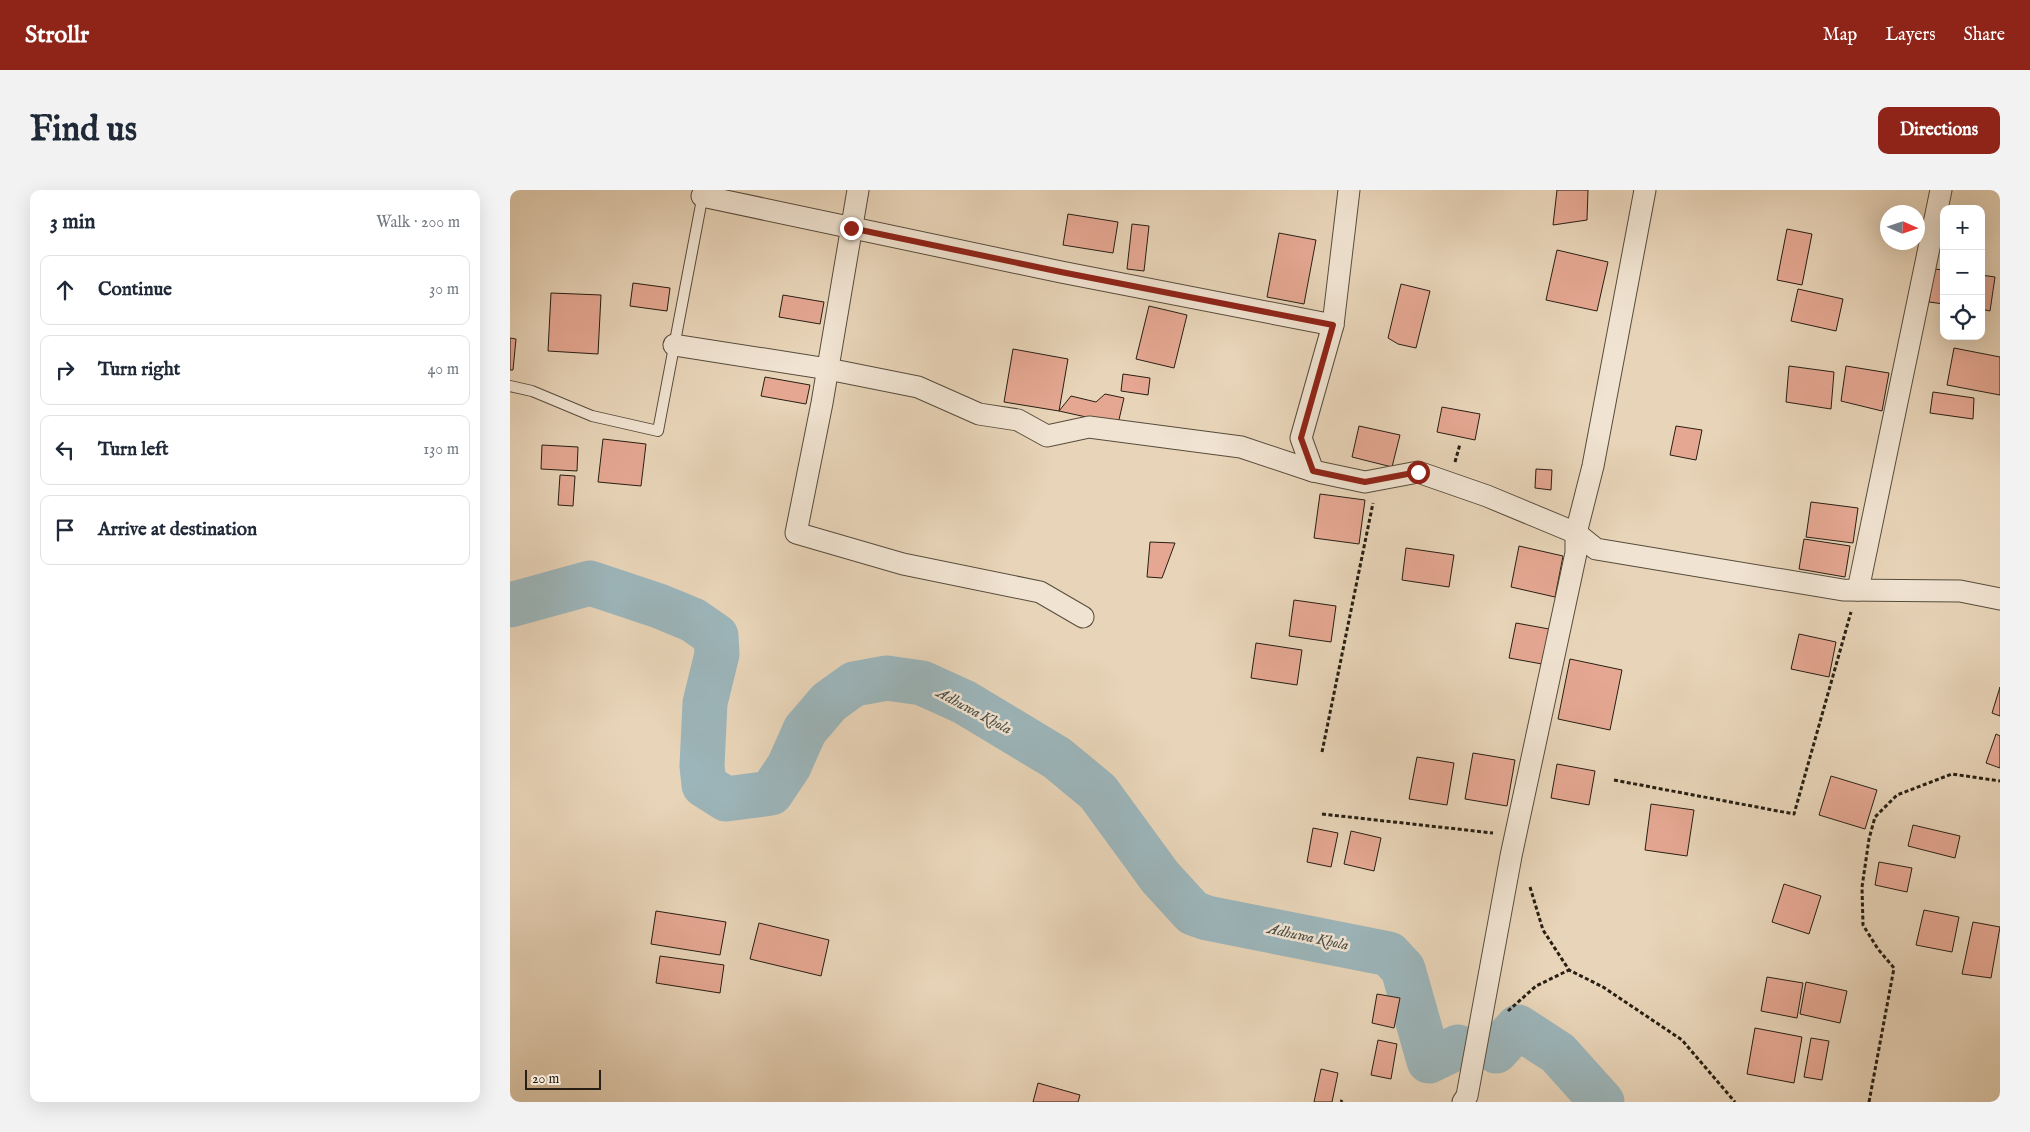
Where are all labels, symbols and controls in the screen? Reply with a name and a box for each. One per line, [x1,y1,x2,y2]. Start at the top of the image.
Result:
text: Strollr [25,20,89,51]
text: Map [1823,24,1857,47]
text: Layers [1885,24,1936,47]
text: Share [1964,24,2005,47]
button: Directions [1878,107,2000,154]
text: Find us [30,108,137,153]
north arrow [1880,205,1925,250]
map controls [1940,205,1985,340]
button: + [1940,205,1985,250]
text: 3 min [50,209,95,236]
text: Walk · 200 m [376,213,460,233]
route end [840,217,863,240]
button: − [1940,250,1985,295]
icon: ahead [51,276,79,304]
text: Continue [98,278,172,302]
text: 30 m [429,280,459,300]
button: locate [1940,295,1985,340]
icon: right [51,356,79,384]
text: Turn right [98,358,180,382]
text: 40 m [427,360,459,380]
icon: left [51,436,79,464]
text: Turn left [98,438,169,462]
text: 130 m [423,440,459,460]
route start [1407,461,1430,484]
icon: arrive [51,516,79,544]
text: Arrive at destination [98,518,257,542]
water label: Adhuwa Khola [931,682,1015,739]
water label: Adhuwa Khola [1264,919,1351,955]
scale bar [525,1067,601,1090]
text: 20 m [532,1070,559,1088]

